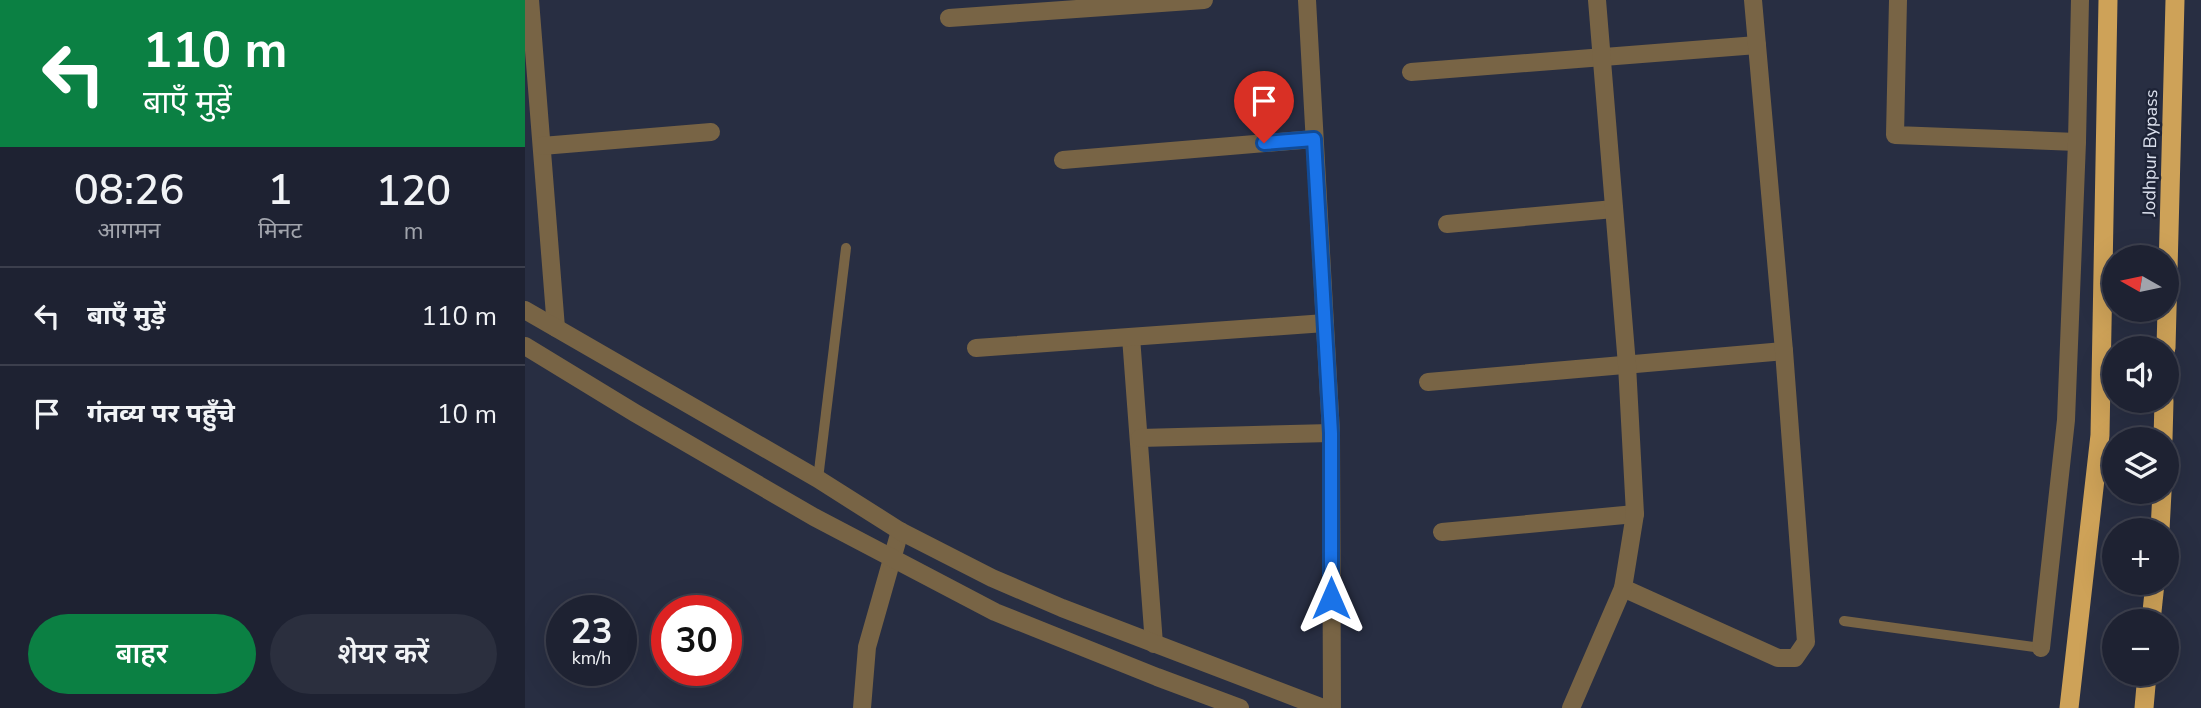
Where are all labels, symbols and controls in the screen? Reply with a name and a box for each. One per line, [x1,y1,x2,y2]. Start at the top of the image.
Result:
text: 110 m [143,17,287,84]
icon: left [28,28,119,119]
pin [1234,71,1294,143]
text: बाएँ मुड़ें [143,81,232,124]
icon: arrive [1245,82,1283,120]
street label: Jodhpur Bypass [2137,89,2163,218]
text: 08:26 [74,162,184,219]
text: 1 [267,162,293,219]
text: 120 [376,163,451,220]
text: आगमन [98,215,161,246]
text: मिनट [258,215,302,246]
text: m [404,216,423,247]
north arrow [2102,245,2179,322]
map controls [2102,245,2179,686]
icon: left [28,297,66,335]
text: बाएँ मुड़ें [87,298,165,333]
text: 110 m [421,299,497,334]
button: sound [2102,336,2179,413]
icon: arrive [28,395,66,433]
text: गंतव्य पर पहुँचे [87,396,235,431]
text: 10 m [437,397,497,432]
button: layers [2102,427,2179,504]
button: + [2102,518,2179,595]
position arrow [1294,561,1368,635]
speed limit sign: 30 [651,595,742,686]
text: 23 [570,608,613,655]
button: − [2102,609,2179,686]
button: बाहर [28,614,256,694]
button: शेयर करें [270,614,497,694]
text: km/h [572,646,611,670]

